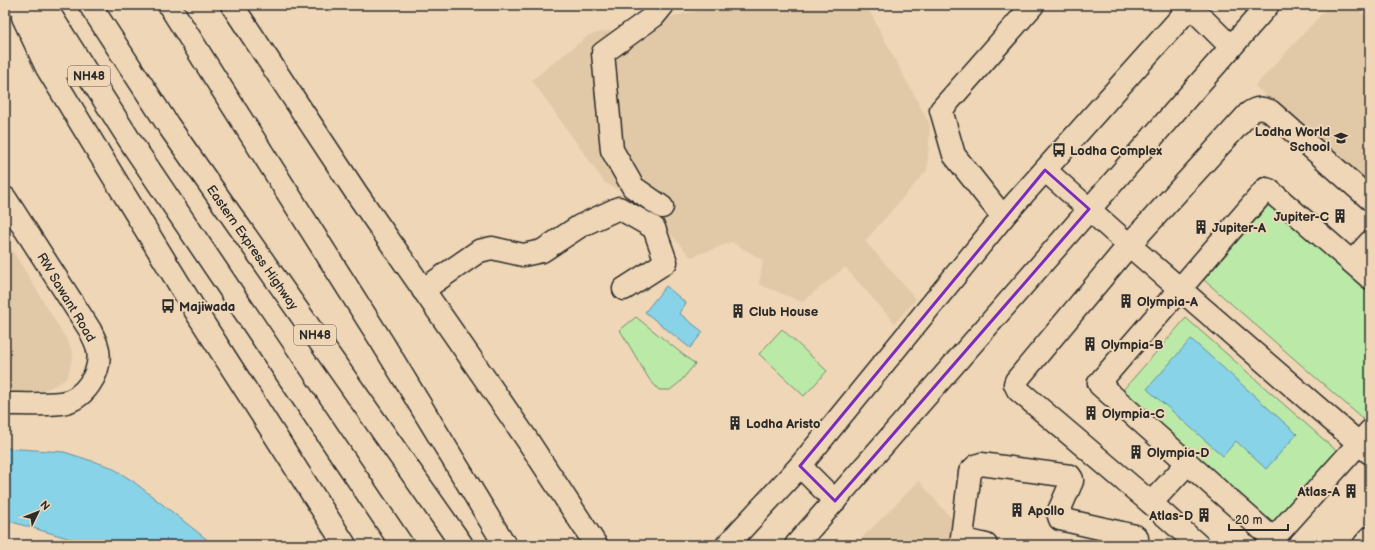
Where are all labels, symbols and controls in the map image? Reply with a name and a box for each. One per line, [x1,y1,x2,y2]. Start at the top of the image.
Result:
road number: NH48 [68,66,110,86]
place label: Lodha World School [1255,124,1330,155]
school or university icon: Lodha World School [1333,130,1349,146]
bus stop icon: Lodha Complex [1051,142,1067,158]
place label: Lodha Complex [1070,143,1162,159]
street label: Eastern Express Highway [203,182,302,313]
building icon: Jupiter-C [1332,208,1348,224]
place label: Jupiter-C [1274,209,1329,225]
building icon: Jupiter-A [1193,219,1209,235]
place label: Jupiter-A [1212,220,1266,236]
street label: RW Sawant Road [33,250,99,345]
building icon: Olympia-A [1118,293,1134,309]
place label: Olympia-A [1137,294,1198,310]
bus stop icon: Majiwada [160,298,176,314]
place label: Majiwada [179,299,235,315]
building icon: Club House [730,303,746,319]
place label: Club House [749,304,819,320]
road number: NH48 [294,325,336,345]
building icon: Olympia-B [1082,336,1098,352]
place label: Olympia-B [1101,337,1163,353]
building icon: Olympia-C [1083,405,1099,421]
place label: Olympia-C [1102,406,1164,422]
building icon: Lodha Aristo [727,415,743,431]
place label: Lodha Aristo [746,416,820,432]
building icon: Olympia-D [1128,444,1144,460]
place label: Olympia-D [1147,445,1209,461]
building icon: Atlas-A [1343,483,1359,499]
place label: Atlas-A [1296,484,1340,500]
north arrow [18,492,58,532]
text: N [37,498,53,513]
building icon: Apollo [1009,502,1025,518]
place label: Apollo [1027,503,1065,519]
scale bar [1229,506,1288,532]
building icon: Atlas-D [1196,507,1212,523]
place label: Atlas-D [1148,508,1193,524]
text: 20 m [1235,513,1262,528]

